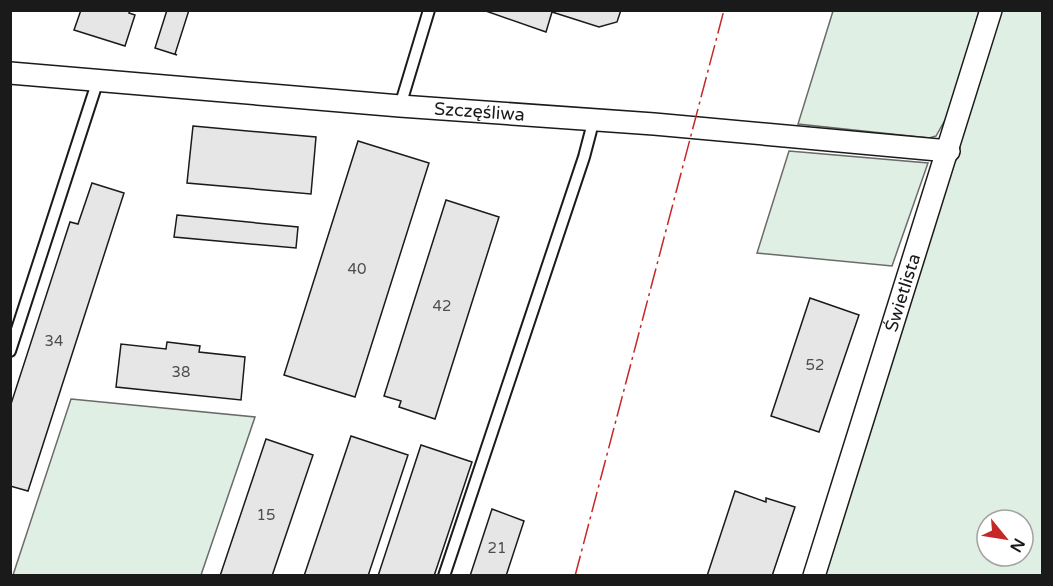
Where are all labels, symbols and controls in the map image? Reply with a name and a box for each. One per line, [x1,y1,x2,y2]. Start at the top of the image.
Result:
street label: Szczęśliwa [433,97,525,126]
street label: Świetlista [880,251,925,334]
house number: 40 [348,260,366,278]
house number: 42 [433,297,451,315]
house number: 34 [45,332,63,350]
house number: 52 [806,356,824,374]
house number: 38 [172,363,190,381]
house number: 15 [257,506,275,524]
north arrow [975,508,1035,568]
text: N [1005,534,1029,556]
house number: 21 [488,539,506,557]

